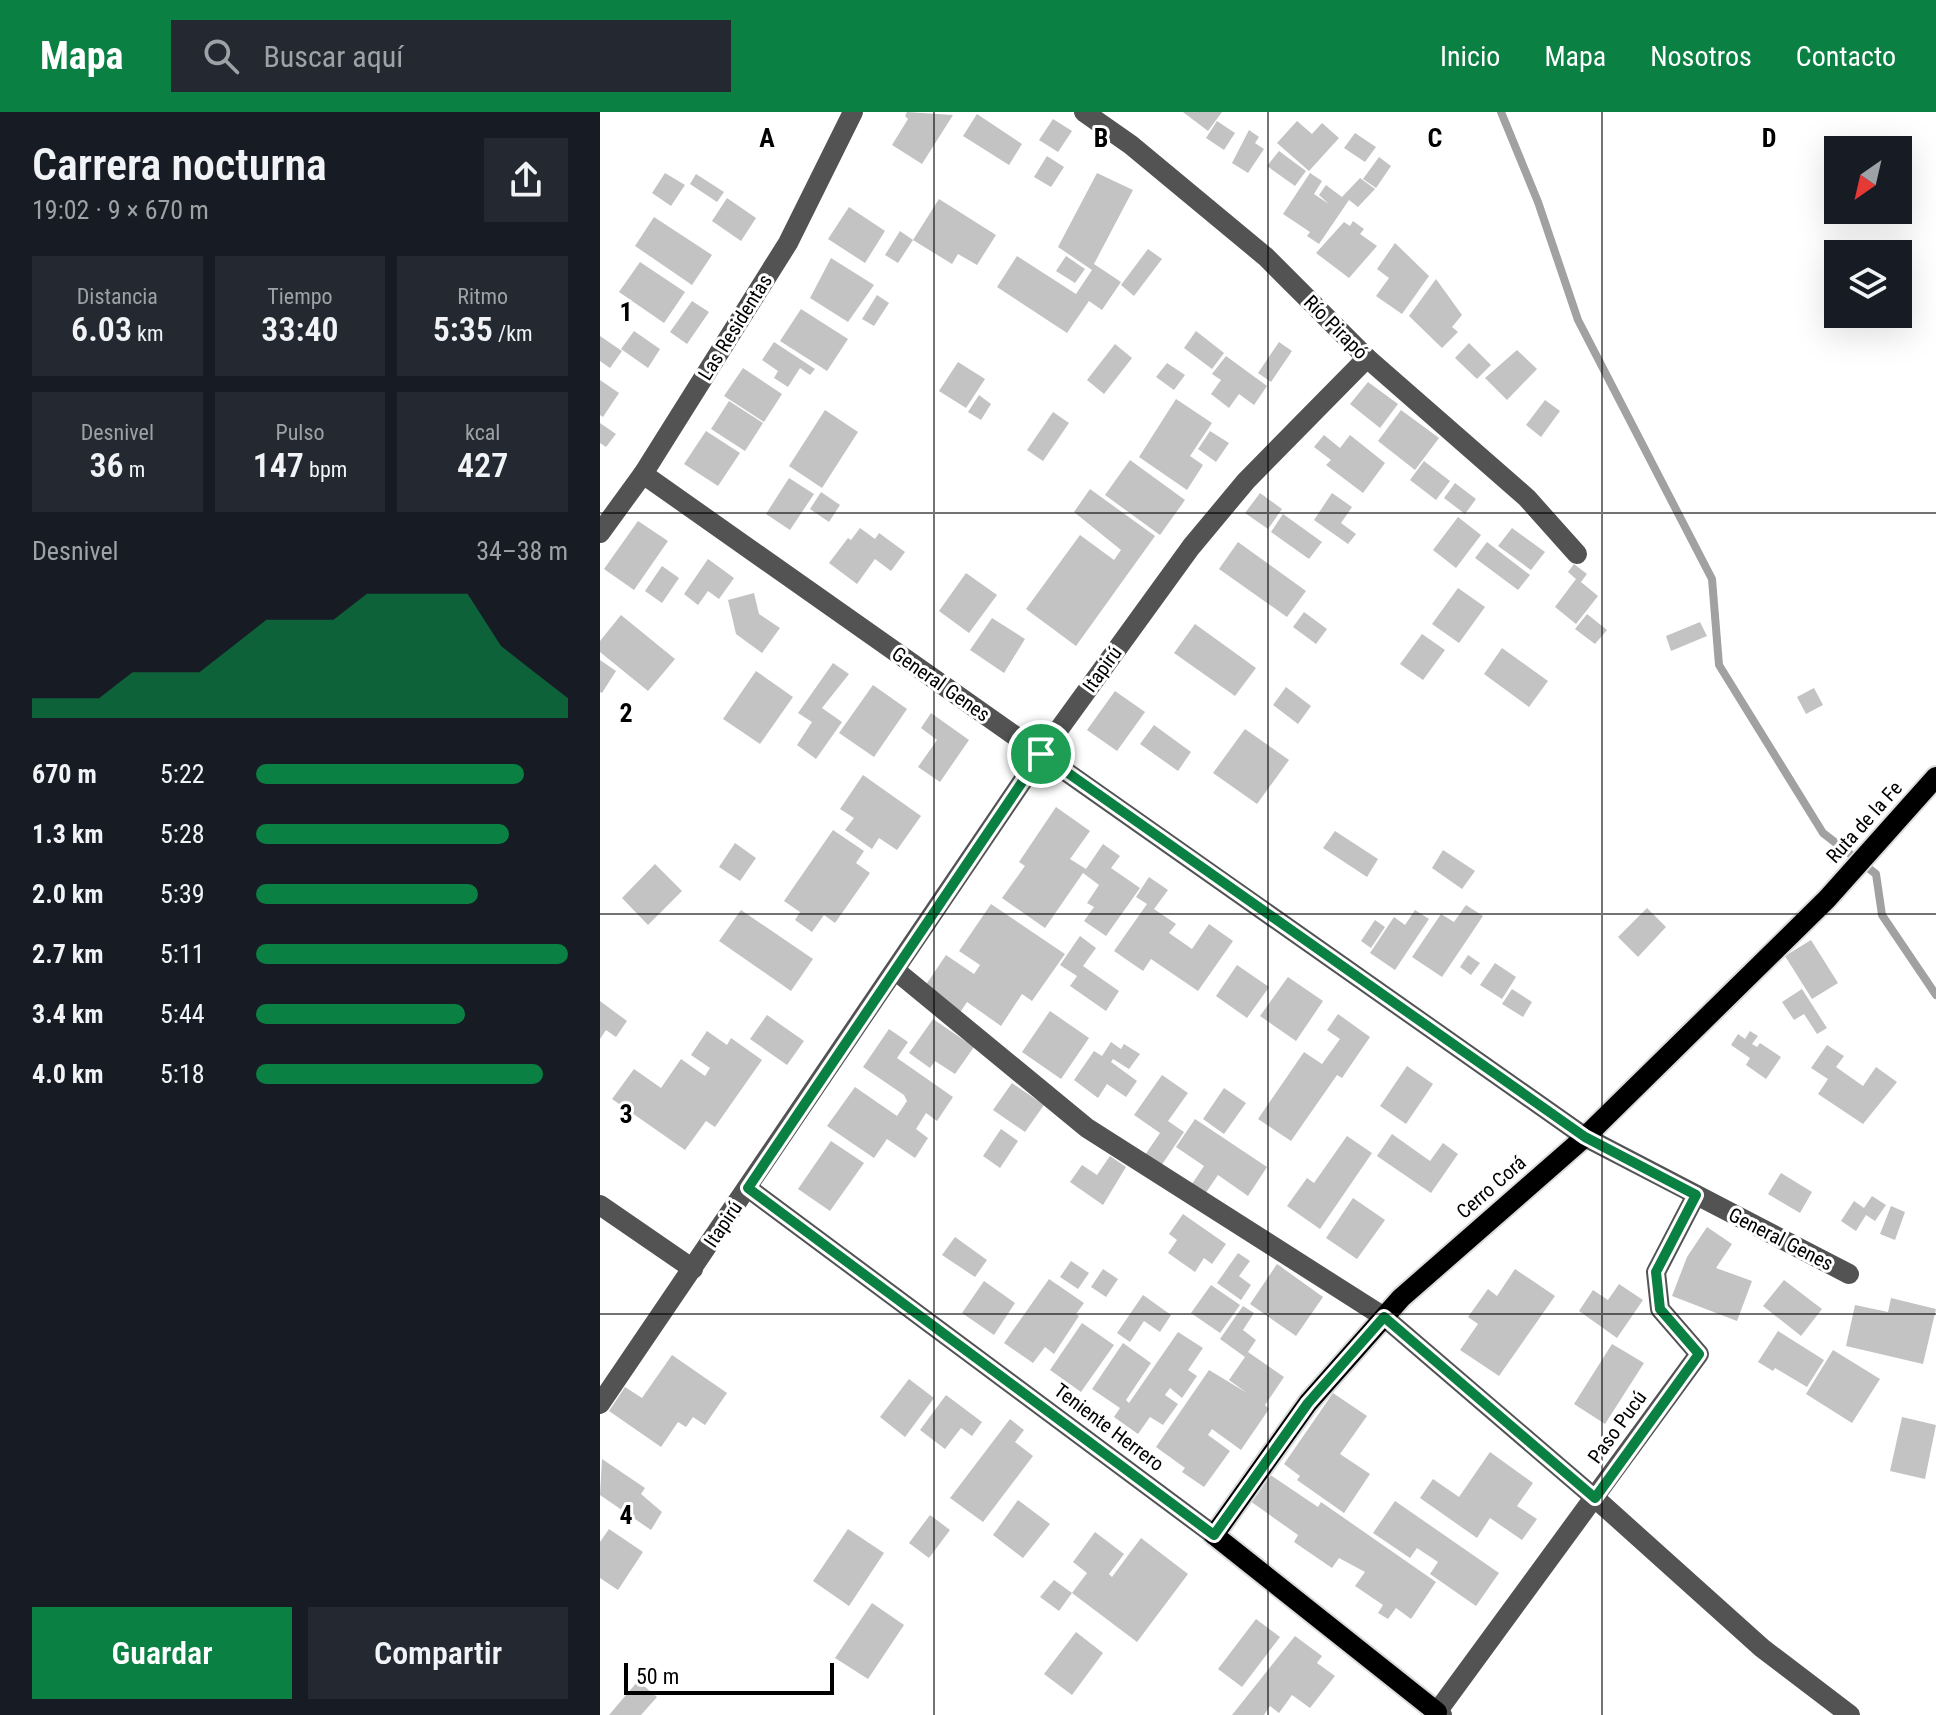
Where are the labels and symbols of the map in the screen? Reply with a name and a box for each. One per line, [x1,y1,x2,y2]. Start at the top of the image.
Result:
text: A [759,123,775,153]
text: B [1094,123,1108,153]
text: C [1428,123,1443,153]
text: D [1762,123,1776,153]
north arrow [1824,136,1912,224]
street label: Las Residentas [693,270,777,384]
street label: Río Pirapó [1299,290,1373,364]
text: 1 [619,297,633,327]
street label: General Genes [887,641,995,727]
street label: Itapirú [1077,641,1127,697]
text: 2 [619,698,633,728]
pin [1007,720,1075,788]
street label: Ruta de la Fe [1821,776,1907,868]
text: 3 [619,1099,633,1129]
street label: Cerro Corá [1451,1150,1531,1224]
street label: Itapirú [699,1196,747,1252]
street label: General Genes [1725,1202,1837,1276]
street label: Teniente Herrero [1049,1378,1169,1476]
street label: Paso Pucú [1583,1386,1651,1468]
text: 4 [619,1500,633,1530]
scale bar [624,1659,834,1695]

